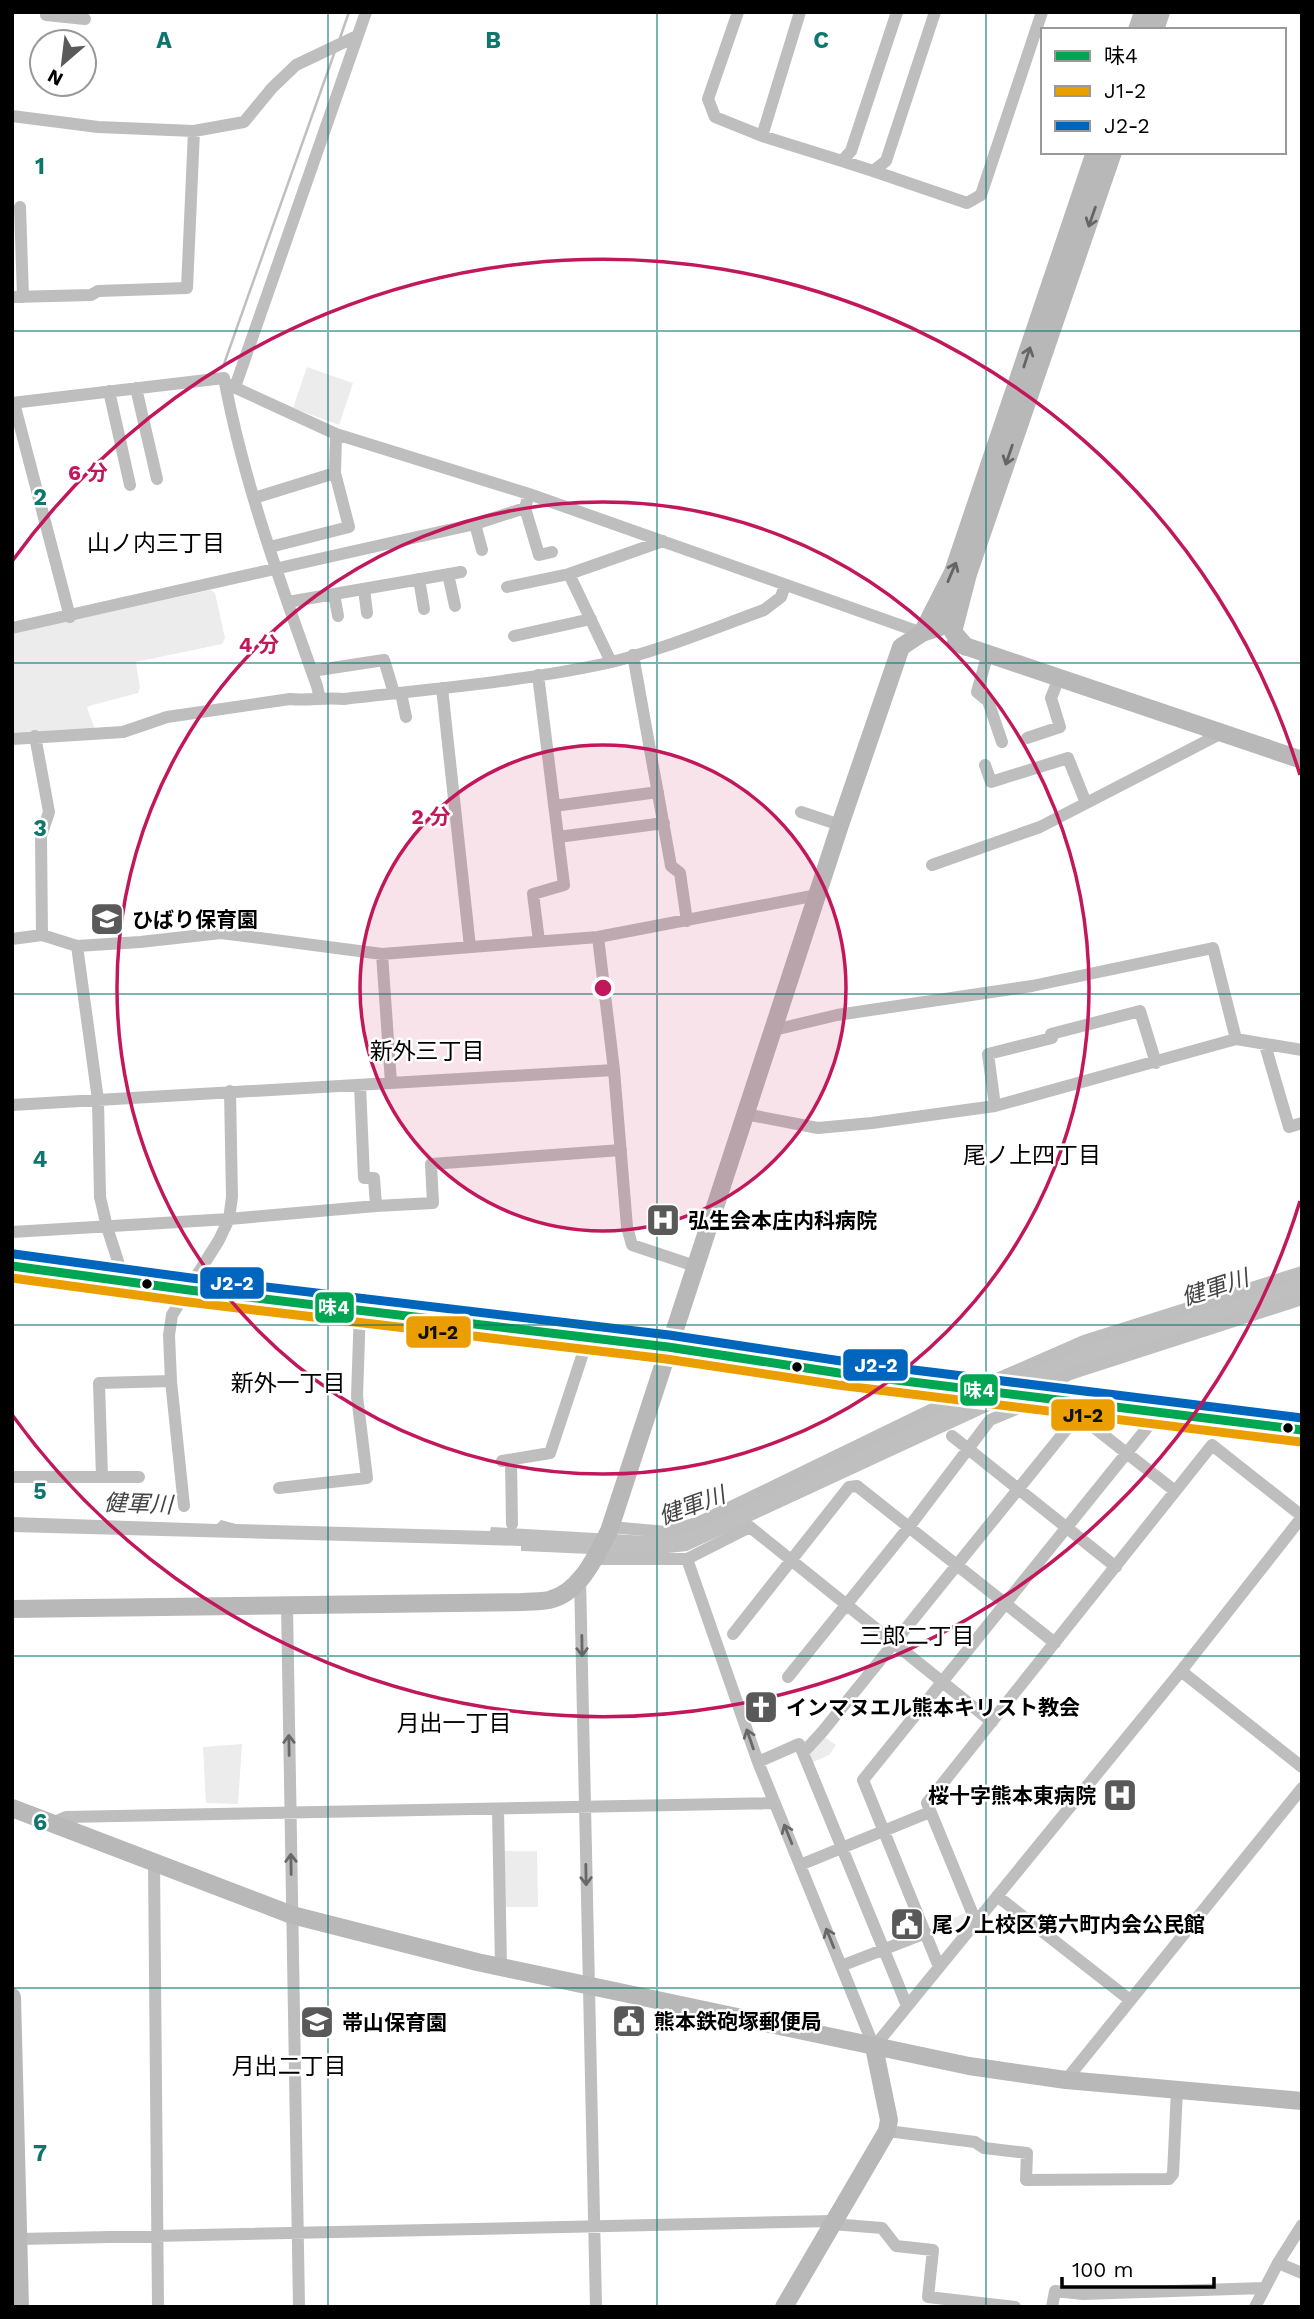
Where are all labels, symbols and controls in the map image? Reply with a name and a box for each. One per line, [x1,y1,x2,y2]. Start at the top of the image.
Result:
text: A [156,27,172,54]
text: B [485,27,501,54]
text: C [813,27,829,54]
north arrow [28,28,98,98]
legend [1041,28,1286,154]
text: 味4 [1104,43,1138,68]
text: N [44,64,67,91]
text: J1-2 [1104,78,1146,103]
text: J2-2 [1104,113,1150,138]
text: 1 [35,153,45,180]
one-way arrow [1085,206,1098,228]
one-way arrow [1022,347,1034,369]
one-way arrow [1002,444,1015,466]
text: 6 分 [68,460,108,485]
text: 2 [33,484,47,511]
district label: 山ノ内三丁目 [87,530,225,557]
one-way arrow [946,562,959,583]
text: 4 分 [239,632,279,657]
text: 2 分 [411,804,451,829]
text: 3 [33,815,47,842]
school or university icon: ひばり保育園 [88,900,126,938]
place label: ひばり保育園 [132,907,258,932]
centre of rings [591,976,615,1000]
district label: 新外三丁目 [370,1038,485,1065]
district label: 尾ノ上四丁目 [963,1142,1101,1169]
text: 4 [33,1146,48,1173]
hospital icon: 弘生会本庄内科病院 [644,1201,682,1239]
place label: 弘生会本庄内科病院 [688,1208,877,1233]
water label: 健軍川 [1178,1264,1255,1312]
line badge: J2-2 [199,1266,265,1300]
text: J2-2 [210,1272,254,1295]
unlabelled marker [140,1277,154,1291]
line badge: 味4 [314,1291,355,1324]
text: 味4 [318,1296,350,1319]
line badge: J1-2 [405,1315,472,1349]
text: J1-2 [418,1321,458,1344]
line badge: J2-2 [842,1348,909,1382]
text: J2-2 [854,1354,898,1377]
unlabelled marker [790,1360,804,1374]
district label: 新外一丁目 [231,1370,346,1397]
line badge: 味4 [959,1373,999,1407]
text: 味4 [963,1379,995,1402]
line badge: J1-2 [1050,1398,1116,1432]
text: J1-2 [1063,1404,1103,1427]
unlabelled marker [1281,1421,1295,1435]
text: 5 [33,1478,47,1505]
water label: 健軍川 [655,1480,732,1530]
water label: 健軍川 [103,1489,176,1519]
district label: 三郎二丁目 [860,1623,975,1650]
one-way arrow [575,1635,588,1658]
church icon: インマヌエル熊本キリスト教会 [742,1688,780,1726]
place label: インマヌエル熊本キリスト教会 [786,1695,1080,1720]
district label: 月出一丁目 [397,1710,512,1737]
one-way arrow [743,1729,755,1751]
one-way arrow [282,1734,295,1757]
hospital icon: 桜十字熊本東病院 [1101,1776,1139,1814]
place label: 桜十字熊本東病院 [928,1783,1096,1808]
text: 6 [33,1809,47,1836]
one-way arrow [780,1824,793,1845]
one-way arrow [284,1853,297,1876]
one-way arrow [579,1863,593,1886]
public building icon: 尾ノ上校区第六町内会公民館 [888,1905,926,1943]
place label: 尾ノ上校区第六町内会公民館 [932,1912,1205,1937]
one-way arrow [822,1928,835,1949]
public building icon: 熊本鉄砲塚郵便局 [610,2002,648,2040]
school or university icon: 帯山保育園 [298,2003,336,2041]
place label: 熊本鉄砲塚郵便局 [654,2009,822,2034]
place label: 帯山保育園 [342,2010,447,2035]
district label: 月出二丁目 [232,2053,347,2080]
text: 7 [33,2140,47,2167]
scale bar [1062,2246,1214,2290]
text: 100 m [1072,2257,1134,2282]

